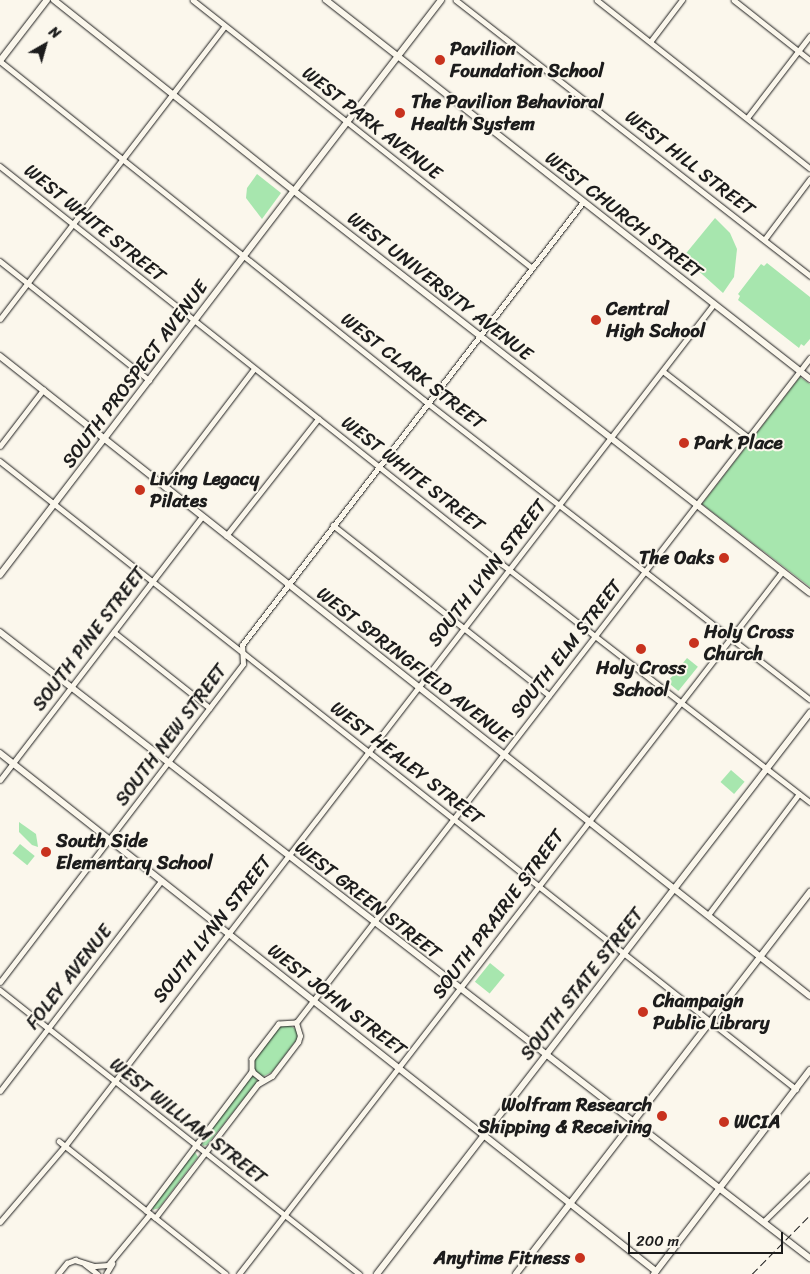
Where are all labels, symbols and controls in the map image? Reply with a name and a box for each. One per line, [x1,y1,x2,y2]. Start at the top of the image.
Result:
north arrow [20,20,70,70]
text: N [43,20,66,46]
place label: Pavilion Foundation School [450,38,604,82]
marker: Pavilion Foundation School [434,54,446,66]
street label: WEST PARK AVENUE [297,61,447,185]
place label: The Pavilion Behavioral Health System [411,91,605,135]
street label: WEST HILL STREET [620,105,760,221]
marker: The Pavilion Behavioral Health System [393,106,407,120]
street label: WEST CHURCH STREET [540,146,708,284]
street label: WEST WHITE STREET [19,158,171,288]
street label: WEST UNIVERSITY AVENUE [342,206,538,366]
street label: SOUTH PROSPECT AVENUE [57,276,213,472]
place label: Central High School [606,298,705,342]
street label: WEST CLARK STREET [336,307,490,435]
marker: Central High School [590,314,602,326]
street label: WEST WHITE STREET [336,411,490,537]
place label: Park Place [694,432,784,454]
marker: Park Place [678,437,690,449]
place label: Living Legacy Pilates [150,468,260,512]
marker: Living Legacy Pilates [134,484,146,496]
street label: SOUTH LYNN STREET [422,495,552,651]
place label: The Oaks [638,547,714,569]
marker: The Oaks [718,552,730,564]
street label: SOUTH PINE STREET [26,561,152,717]
street label: SOUTH ELM STREET [504,575,628,723]
street label: WEST SPRINGFIELD AVENUE [312,582,516,748]
place label: Holy Cross Church [704,621,793,665]
marker: Holy Cross Church [688,637,700,649]
marker: Holy Cross School [635,643,647,655]
place label: Holy Cross School [596,657,686,701]
street label: SOUTH NEW STREET [110,659,232,811]
street label: WEST HEALEY STREET [326,696,488,830]
street label: SOUTH PRAIRIE STREET [427,826,569,1002]
place label: South Side Elementary School [56,830,213,874]
street label: WEST GREEN STREET [290,836,446,964]
marker: South Side Elementary School [40,846,52,858]
street label: SOUTH LYNN STREET [147,851,277,1007]
street label: SOUTH STATE STREET [515,903,649,1065]
street label: FOLEY AVENUE [21,920,117,1034]
street label: WEST JOHN STREET [263,939,411,1061]
place label: Champaign Public Library [653,990,770,1034]
marker: Champaign Public Library [637,1006,649,1018]
street label: WEST WILLIAM STREET [104,1052,272,1190]
place label: Wolfram Research Shipping & Receiving [478,1094,652,1138]
marker: Wolfram Research Shipping & Receiving [656,1110,668,1122]
place label: WCIA [734,1111,780,1133]
marker: WCIA [718,1116,730,1128]
scale bar [630,1222,785,1254]
text: 200 m [636,1228,679,1254]
place label: Anytime Fitness [435,1247,570,1269]
marker: Anytime Fitness [574,1252,586,1264]

